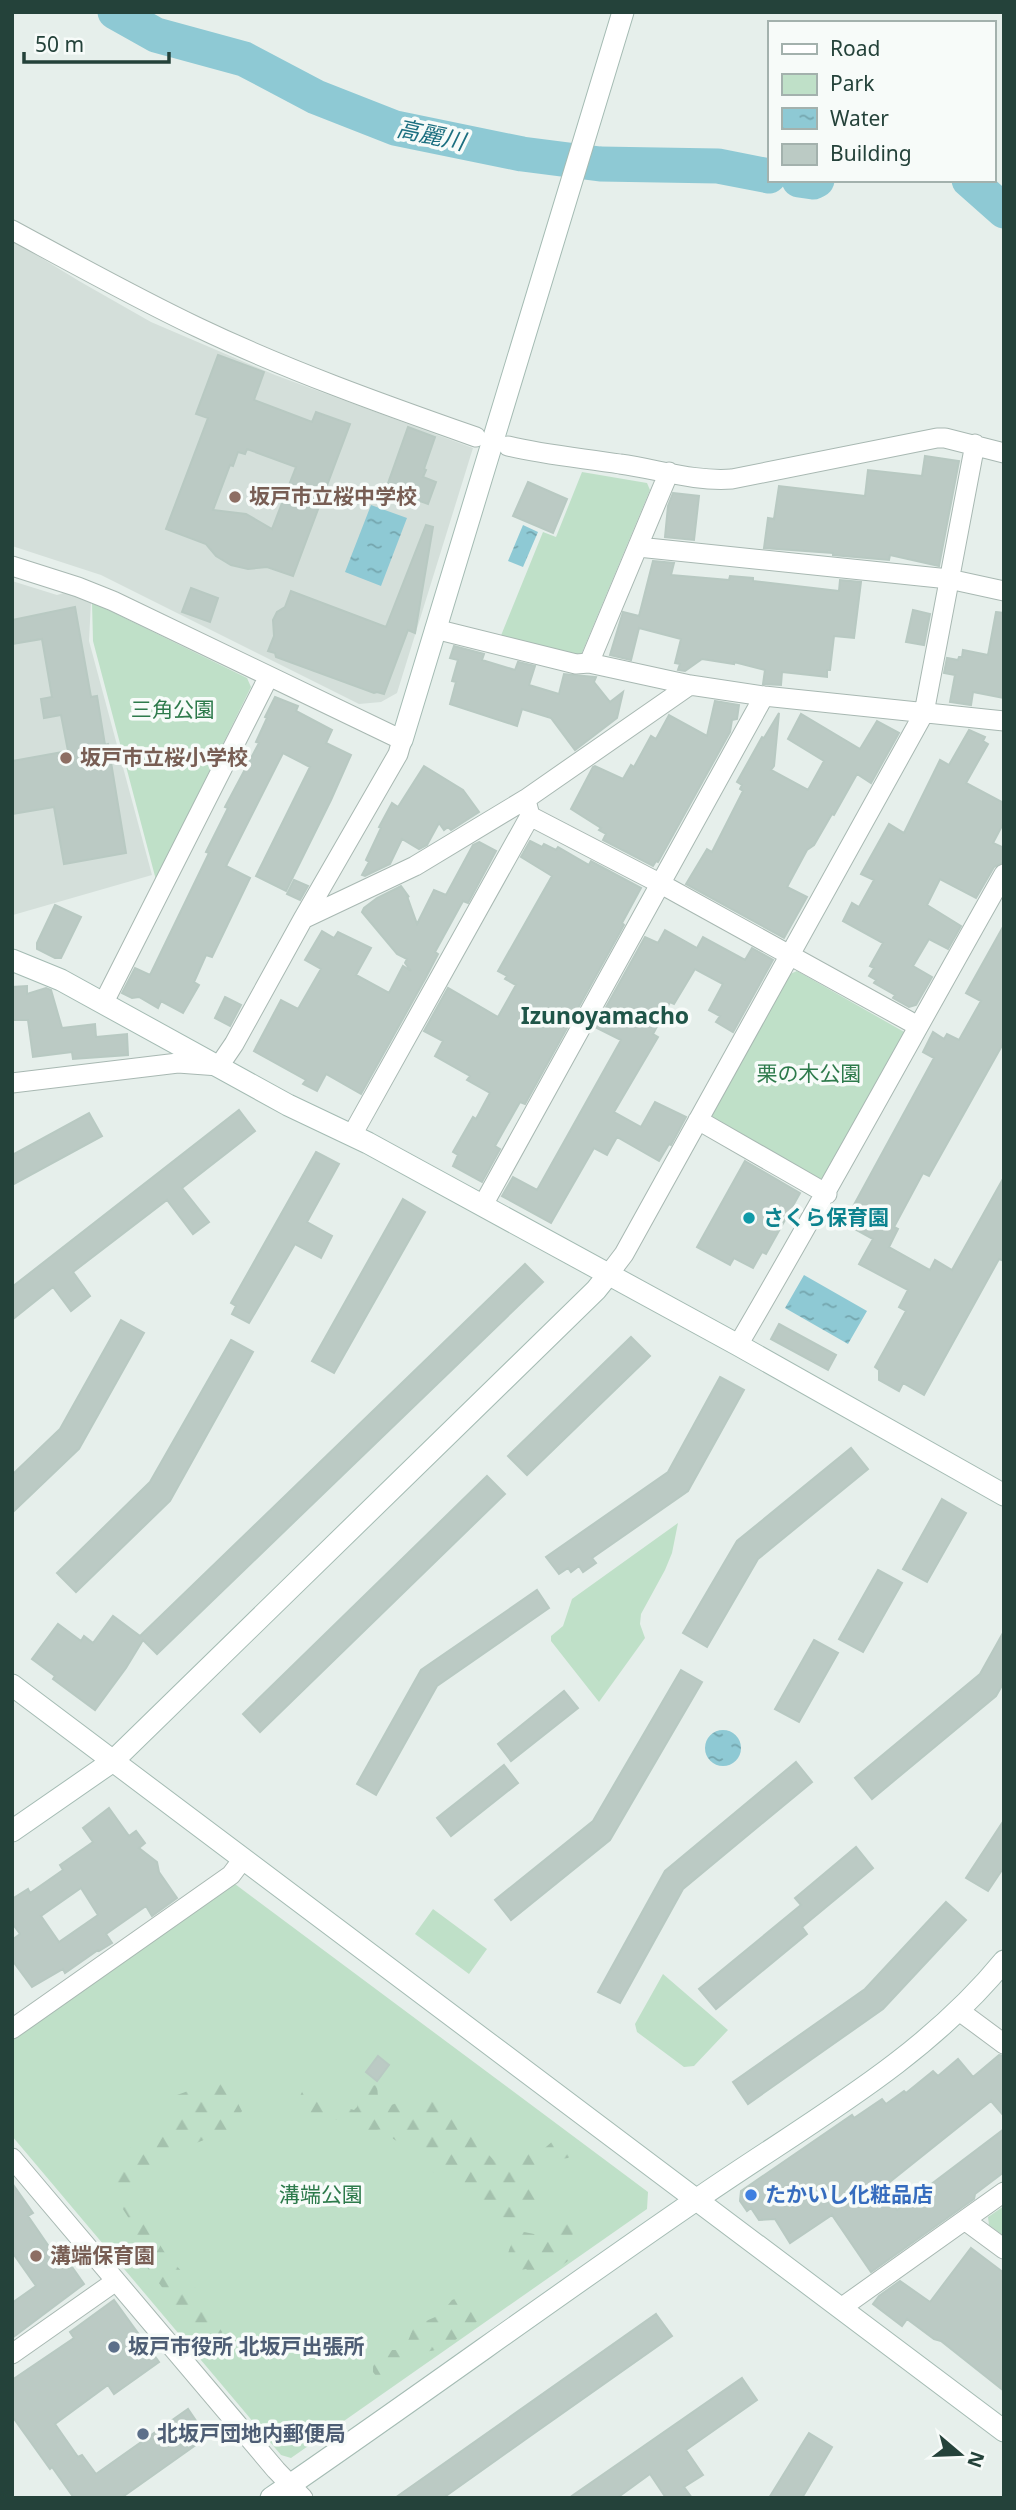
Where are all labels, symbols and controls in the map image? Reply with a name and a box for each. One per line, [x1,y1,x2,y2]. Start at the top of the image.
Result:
scale bar [24,21,170,65]
legend [768,21,995,182]
text: 50 m [35,30,84,58]
text: Road [830,34,880,62]
text: Park [830,69,875,97]
text: Water [830,104,889,132]
water label: 高麗川 [394,111,471,157]
text: Building [830,139,912,167]
place label: 坂戸市立桜中学校 [249,482,417,510]
marker: 坂戸市立桜中学校 [227,489,243,505]
park label: 三角公園 [131,695,215,723]
place label: 坂戸市立桜小学校 [80,743,248,771]
marker: 坂戸市立桜小学校 [58,750,74,766]
district label: Izunoyamacho [521,999,689,1031]
park label: 栗の木公園 [757,1059,862,1087]
place label: さくら保育園 [763,1203,889,1231]
marker: さくら保育園 [741,1210,757,1226]
park label: 溝端公園 [279,2180,363,2208]
place label: たかいし化粧品店 [765,2180,933,2208]
marker: たかいし化粧品店 [743,2187,759,2203]
place label: 溝端保育園 [50,2241,155,2269]
marker: 溝端保育園 [28,2248,44,2264]
place label: 坂戸市役所 北坂戸出張所 [128,2332,364,2360]
marker: 坂戸市役所 北坂戸出張所 [106,2339,122,2355]
place label: 北坂戸団地内郵便局 [157,2419,346,2447]
north arrow [925,2419,995,2489]
marker: 北坂戸団地内郵便局 [135,2426,151,2442]
text: N [961,2448,991,2471]

